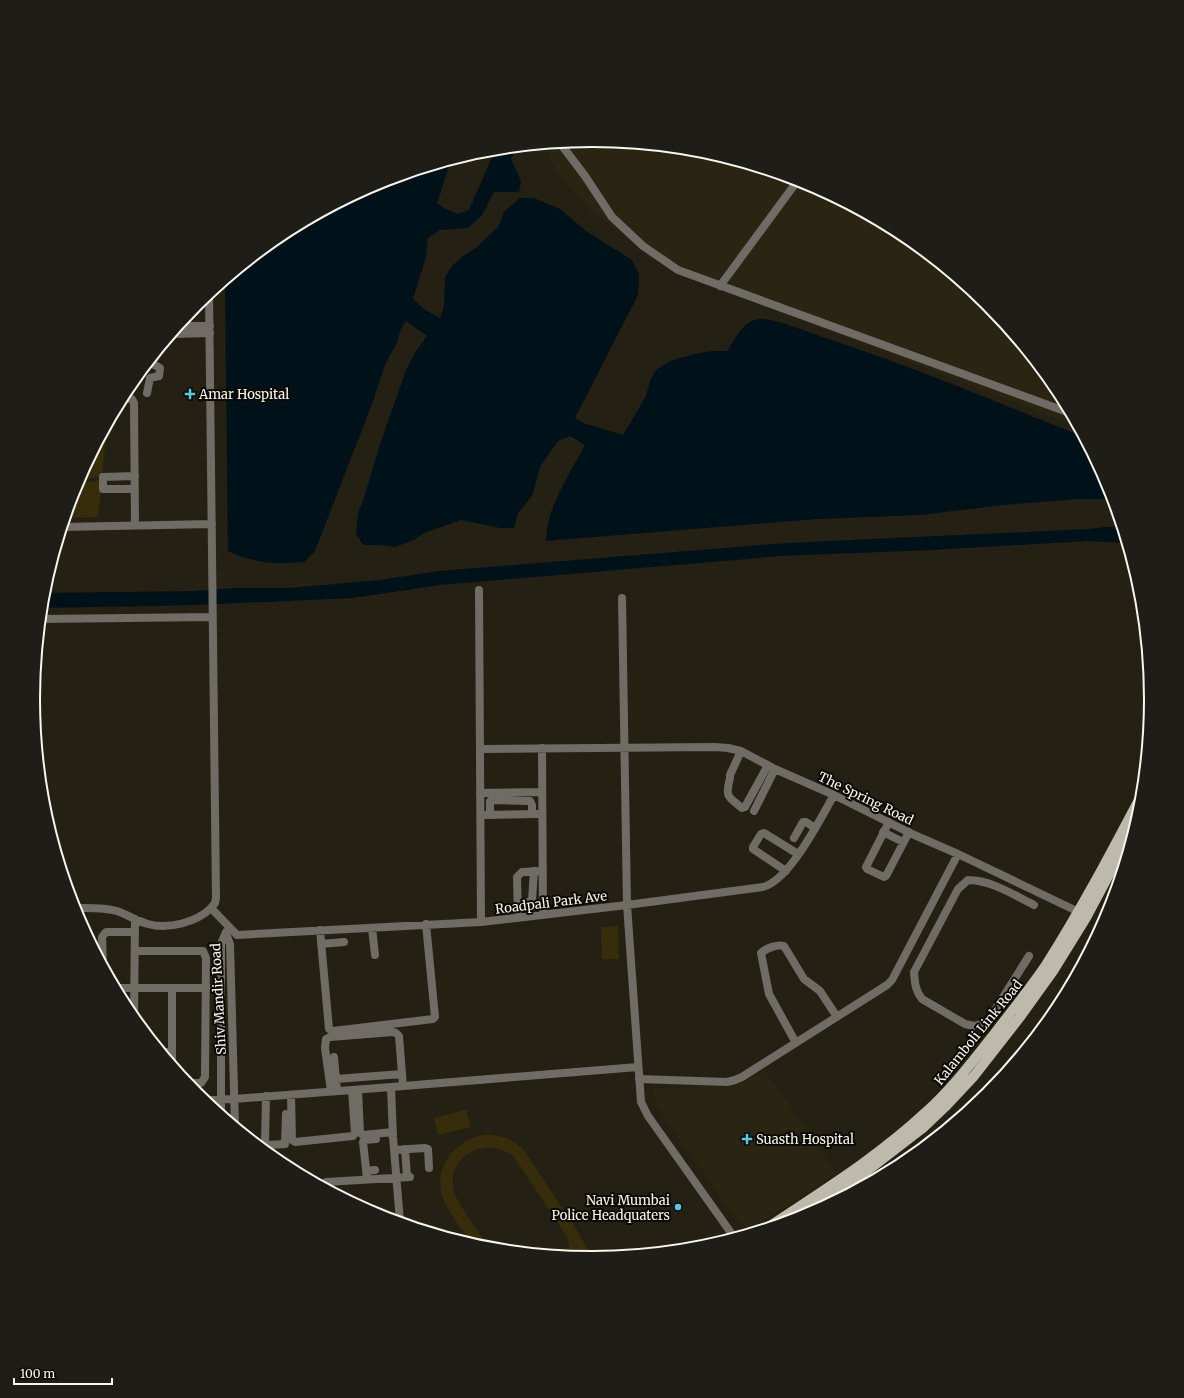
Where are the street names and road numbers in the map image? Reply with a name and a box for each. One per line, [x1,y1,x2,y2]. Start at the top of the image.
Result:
street label: The Spring Road [815,768,916,829]
street label: Roadpali Park Ave [494,887,608,918]
street label: Shiv Mandir Road [207,943,230,1055]
street label: Kalamboli Link Road [931,976,1026,1088]

